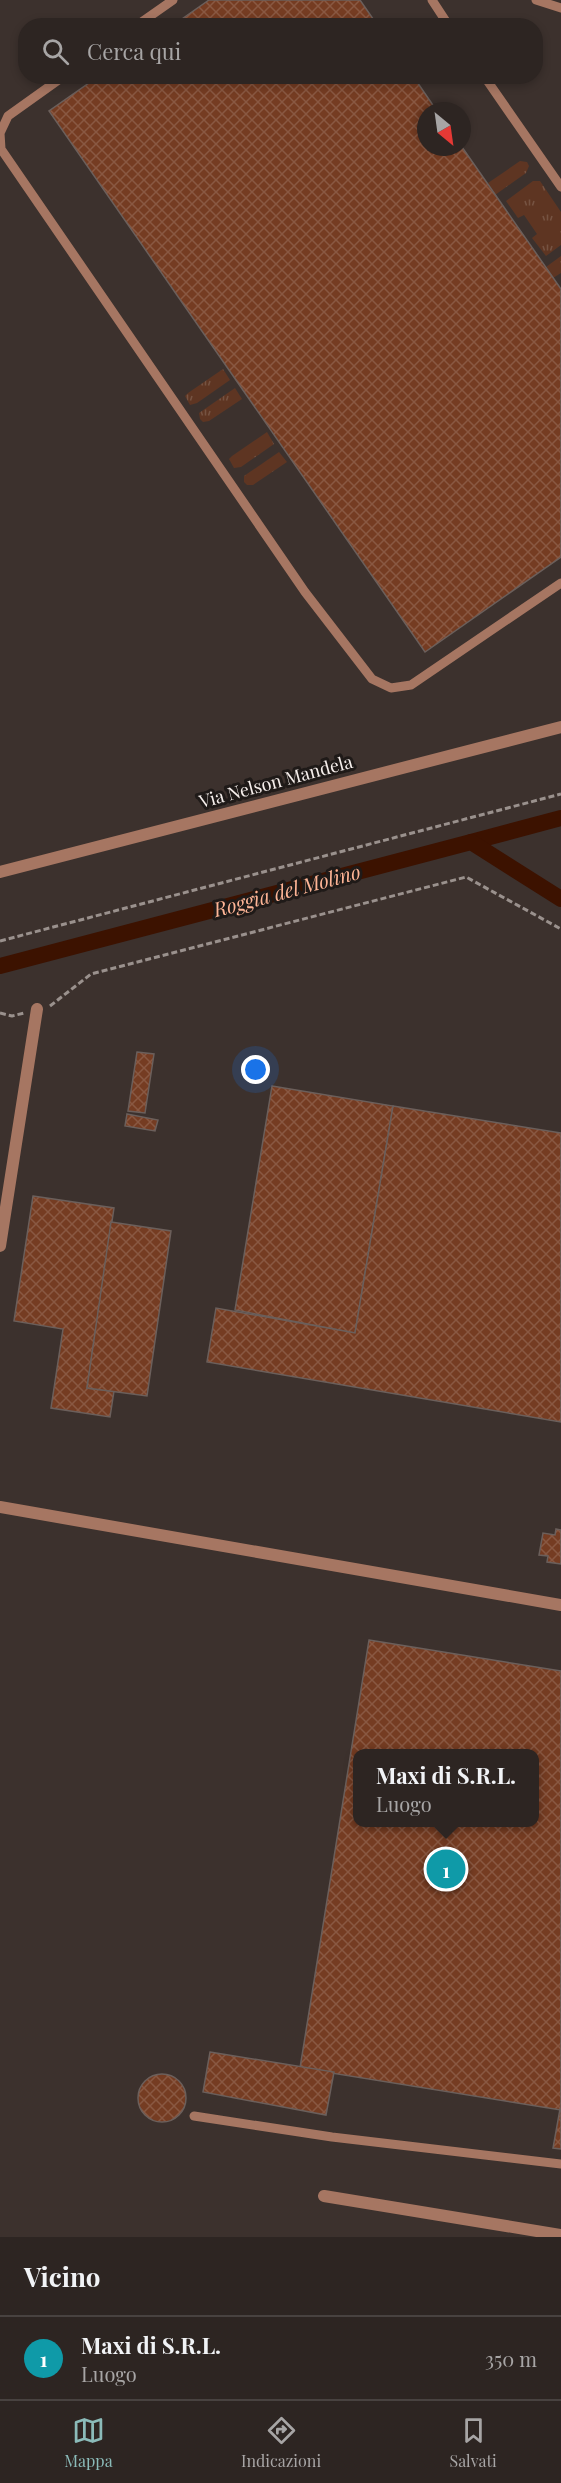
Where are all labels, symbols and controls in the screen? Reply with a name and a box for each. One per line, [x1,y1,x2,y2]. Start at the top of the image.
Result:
search box [18,18,543,84]
icon: search [39,35,72,68]
text: Cerca qui [87,36,181,66]
north arrow [417,102,471,156]
street label: Via Nelson Mandela [195,749,355,813]
water label: Roggia del Molino [209,857,363,922]
your location [241,1055,270,1084]
popup [353,1749,539,1827]
text: Maxi di S.R.L. [376,1760,516,1790]
text: Luogo [376,1790,432,1817]
pin: 1 [426,1846,466,1892]
text: Vicino [24,2259,101,2294]
text: Maxi di S.R.L. [81,2330,221,2360]
text: 1 [40,2345,47,2372]
text: 350 m [485,2345,537,2372]
text: Luogo [81,2360,137,2387]
tab: Mappa [64,2414,113,2471]
tab: Indicazioni [241,2414,321,2471]
tab: Salvati [450,2414,497,2471]

